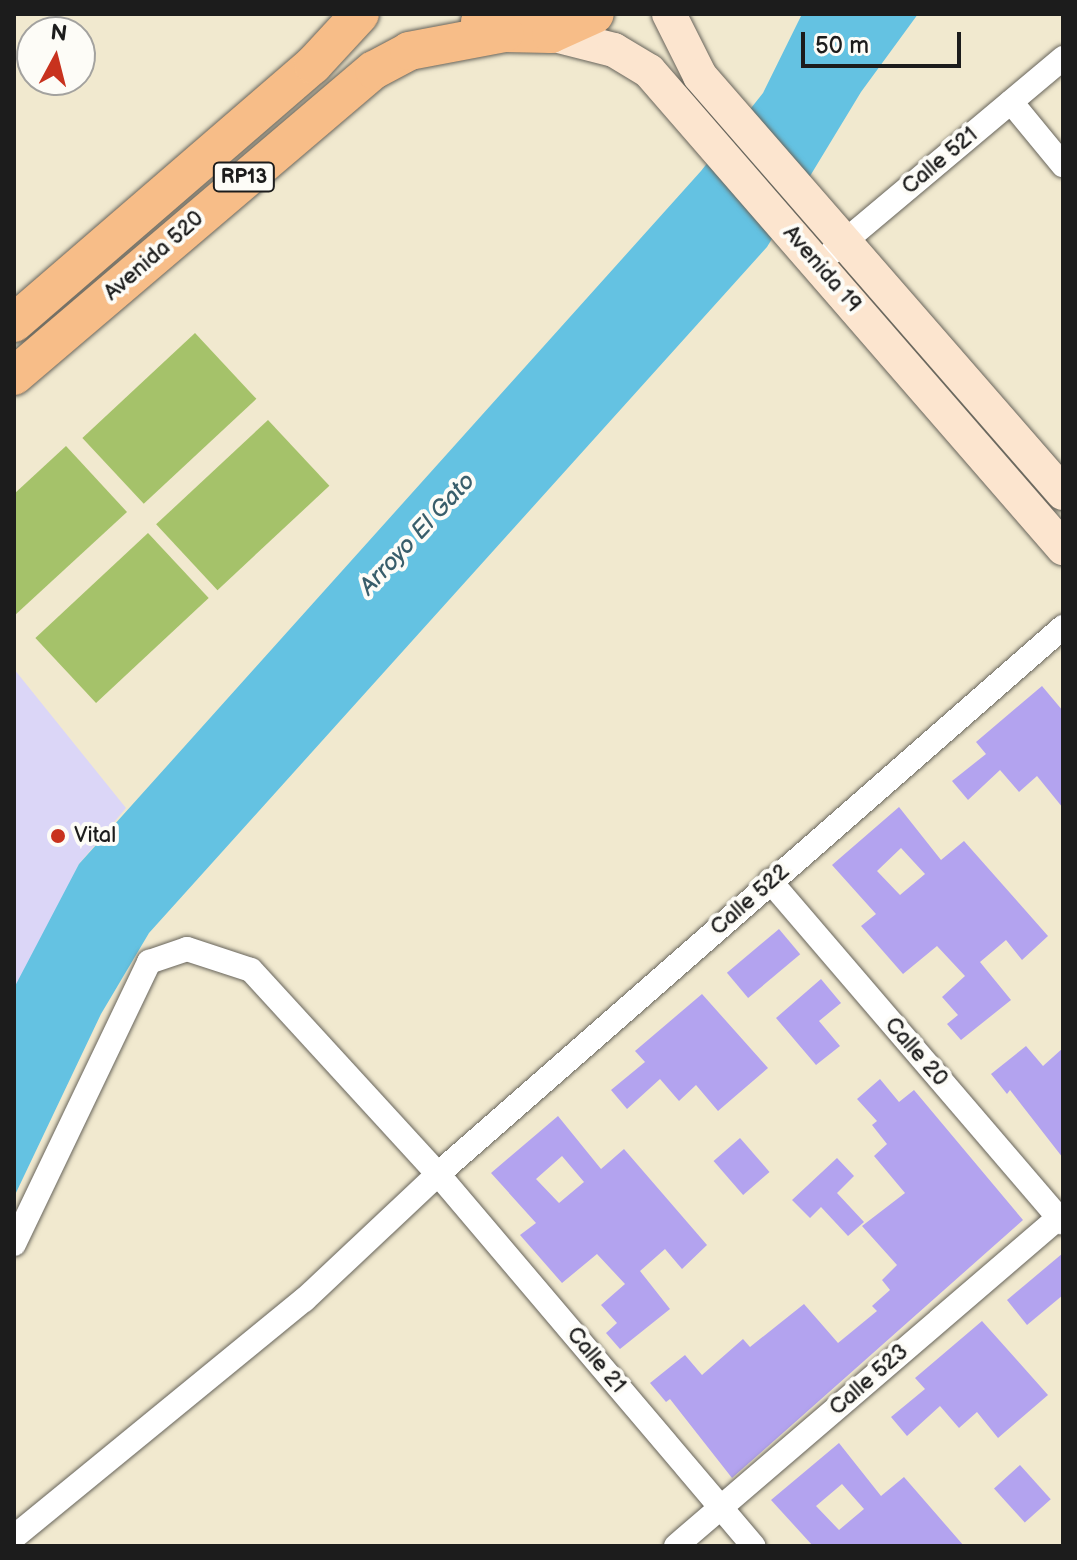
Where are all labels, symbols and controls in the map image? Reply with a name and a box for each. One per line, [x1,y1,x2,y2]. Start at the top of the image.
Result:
north arrow [16,16,96,96]
scale bar [805,16,965,66]
text: N [49,19,69,48]
text: 50 m [815,31,869,60]
street label: Calle 521 [897,122,983,200]
road number: RP13 [212,161,276,193]
street label: Avenida 520 [99,206,209,306]
street label: Avenida 19 [777,220,867,318]
water label: Arroyo El Gato [353,467,481,601]
place label: Vital [74,823,116,849]
marker: Vital [49,827,67,845]
street label: Calle 522 [705,859,795,941]
street label: Calle 20 [879,1012,953,1092]
street label: Calle 21 [561,1322,631,1398]
street label: Calle 523 [824,1339,914,1421]

